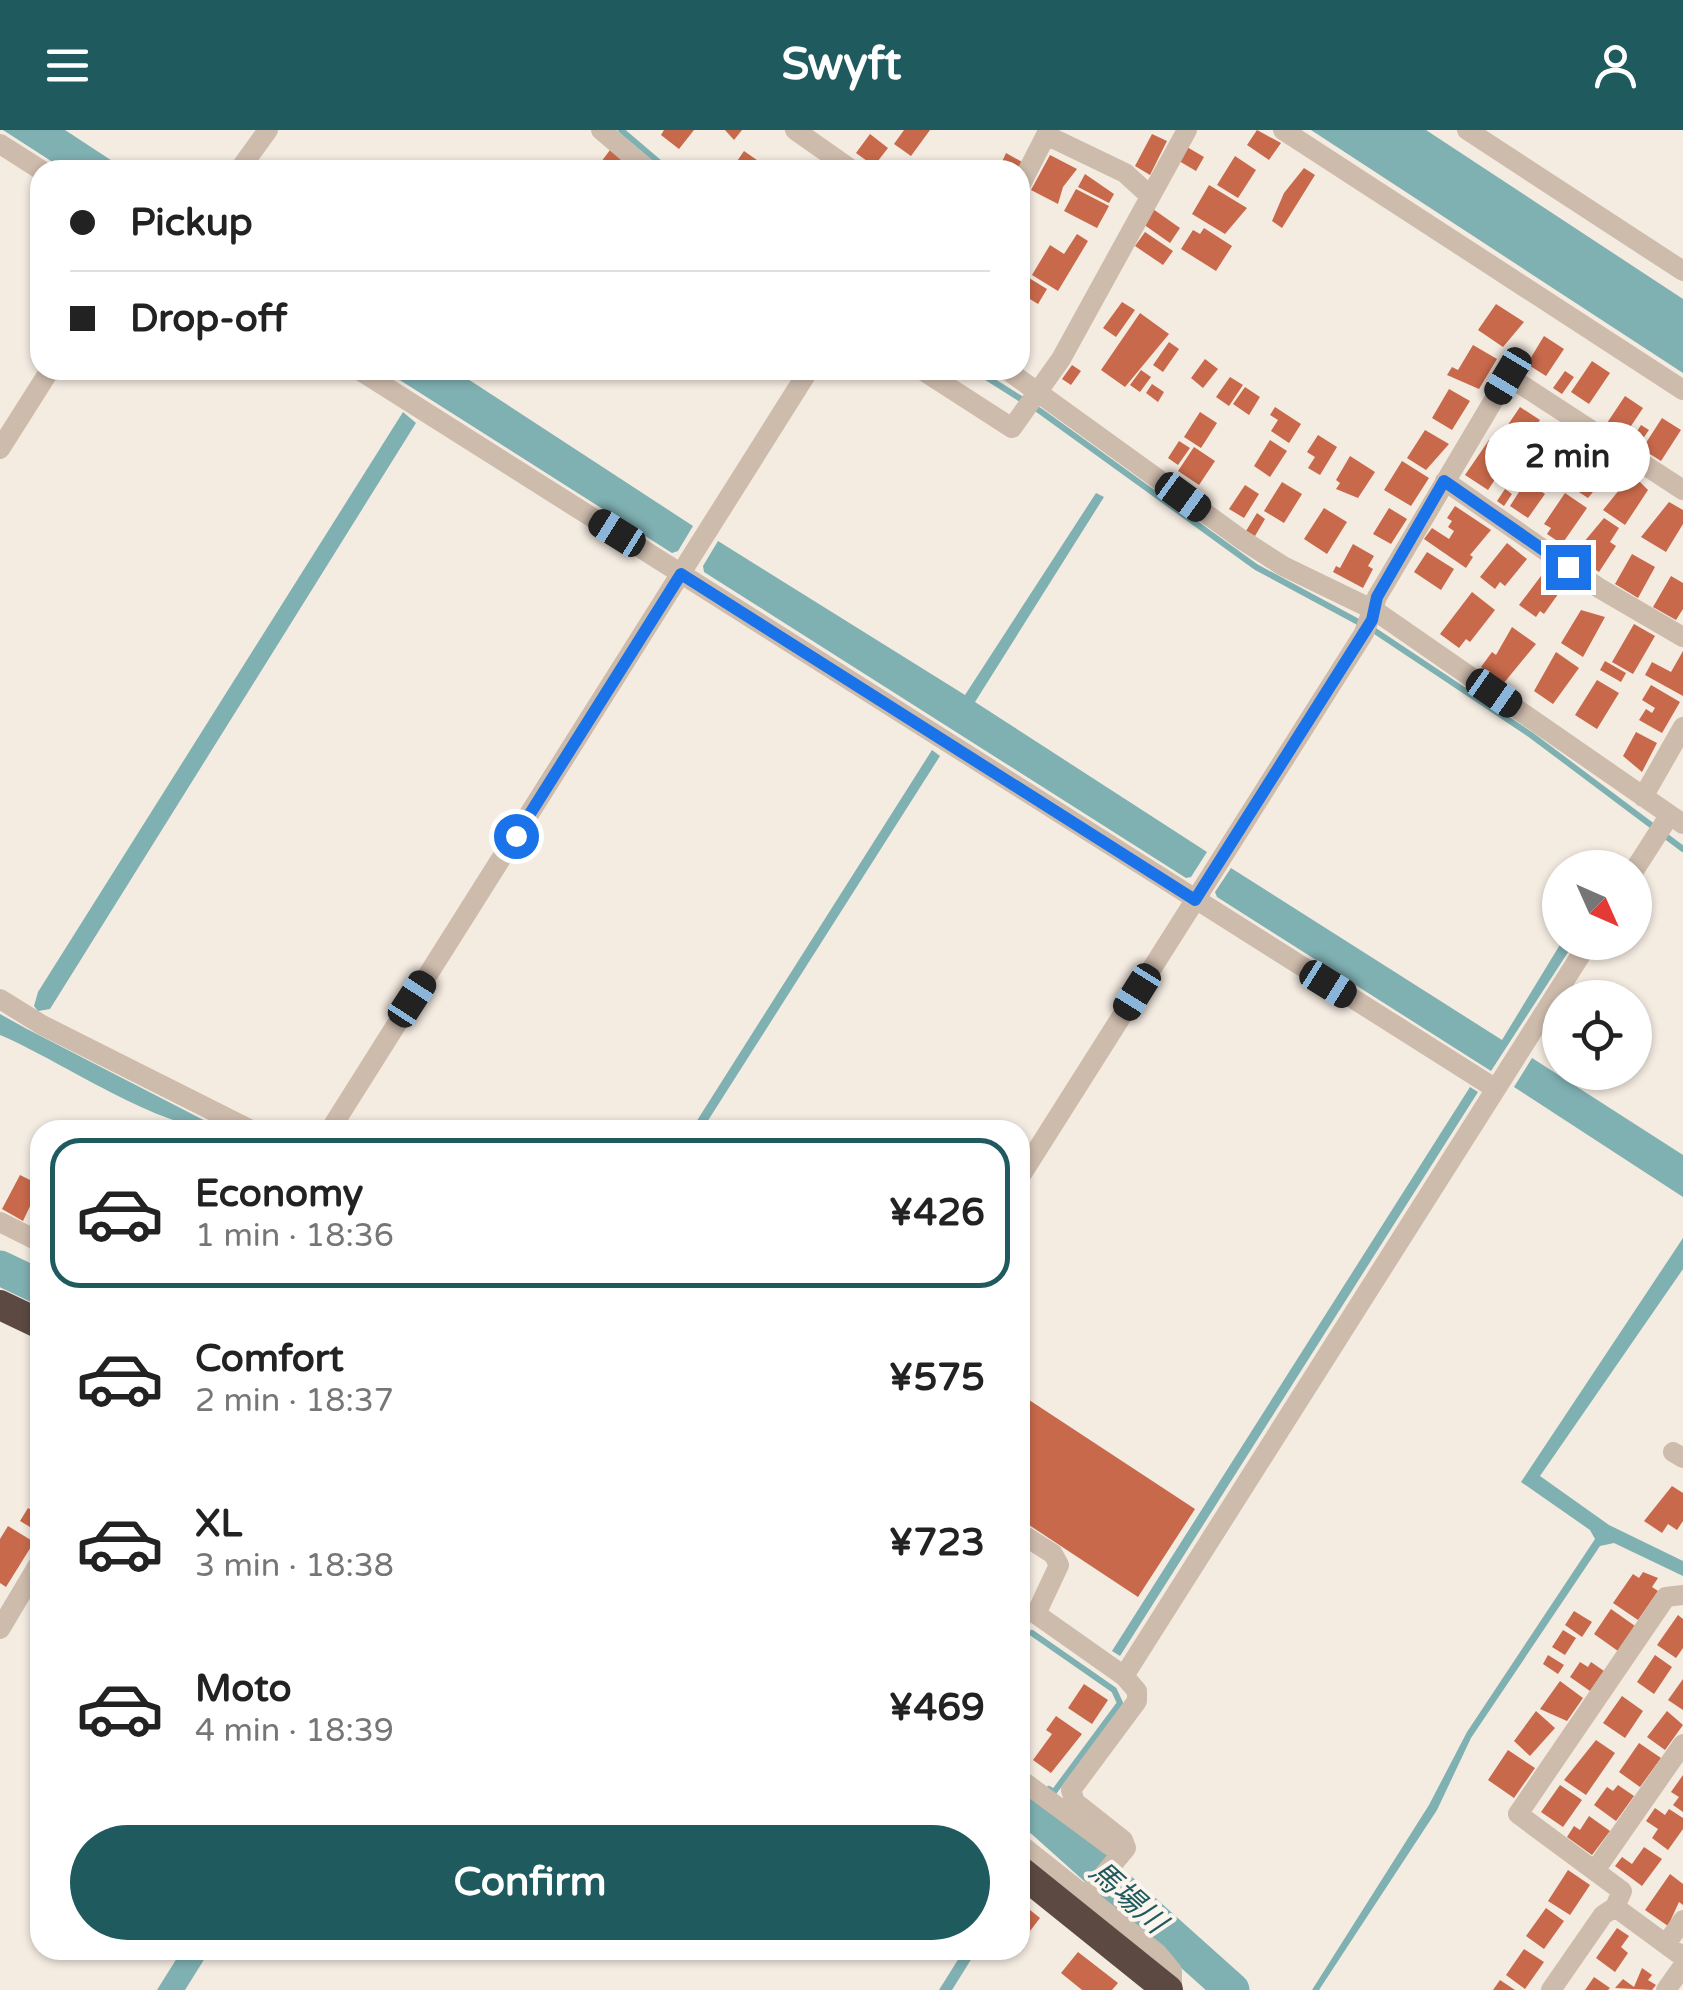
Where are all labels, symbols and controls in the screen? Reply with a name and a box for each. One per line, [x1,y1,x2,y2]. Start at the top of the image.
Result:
icon: menu [40,38,95,93]
text: Swyft [781,38,902,92]
icon: person [1588,38,1643,93]
text: Pickup [130,200,253,246]
text: Drop-off [130,296,287,342]
car [1480,343,1536,409]
callout: 2 min [1486,422,1650,492]
text: 2 min [1525,438,1610,476]
car [1150,467,1216,527]
car [584,504,650,562]
route end [1546,545,1591,590]
car [1461,664,1527,722]
route start [494,814,539,859]
north arrow [1542,850,1652,960]
map controls [1542,850,1652,1090]
car [1295,955,1361,1013]
car [1108,959,1166,1025]
car [383,966,441,1032]
button: locate [1542,980,1652,1090]
icon: car [75,1168,165,1258]
text: Economy [195,1171,363,1217]
text: ¥426 [888,1190,985,1236]
text: 1 min · 18:36 [195,1217,394,1255]
icon: car [75,1333,165,1423]
text: Comfort [195,1336,344,1382]
text: ¥575 [888,1355,985,1401]
text: 2 min · 18:37 [195,1382,394,1420]
icon: car [75,1498,165,1588]
text: XL [195,1501,242,1547]
text: ¥723 [888,1520,985,1566]
text: 3 min · 18:38 [195,1547,394,1585]
icon: car [75,1663,165,1753]
text: Moto [195,1666,291,1712]
text: ¥469 [888,1685,985,1731]
text: 4 min · 18:39 [195,1712,394,1750]
button: Confirm [70,1825,990,1940]
water label: 馬場川 [1082,1854,1176,1943]

